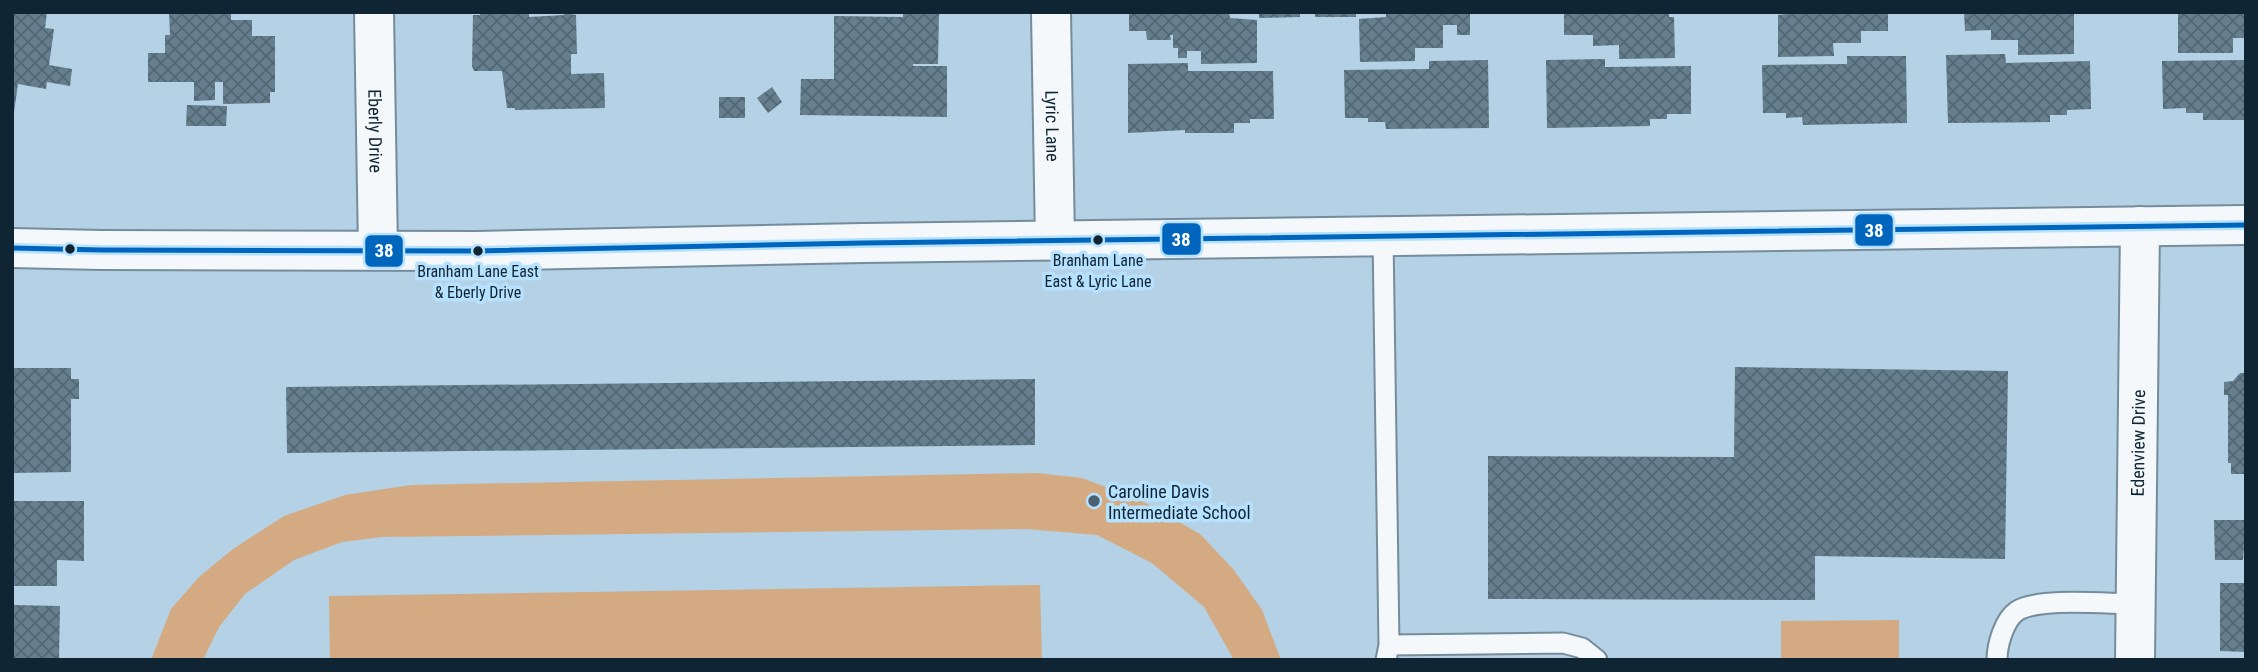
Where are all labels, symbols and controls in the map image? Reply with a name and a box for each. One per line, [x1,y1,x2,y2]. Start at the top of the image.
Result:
street label: Eberly Drive [365,89,387,173]
street label: Lyric Lane [1042,90,1064,162]
line badge: 38 [1854,213,1894,247]
text: 38 [1864,219,1884,242]
line badge: 38 [1161,222,1202,256]
text: 38 [1171,228,1191,251]
marker: Branham Lane East & Lyric Lane [1091,233,1105,247]
line badge: 38 [364,234,404,268]
text: 38 [374,239,394,262]
unlabelled marker [63,242,77,256]
marker: Branham Lane East & Eberly Drive [471,244,485,258]
place label: Branham Lane East & Lyric Lane [1044,251,1152,291]
place label: Branham Lane East & Eberly Drive [417,262,539,302]
street label: Edenview Drive [2126,389,2149,497]
place label: Caroline Davis Intermediate School [1108,481,1251,523]
marker: Caroline Davis Intermediate School [1086,493,1102,509]

